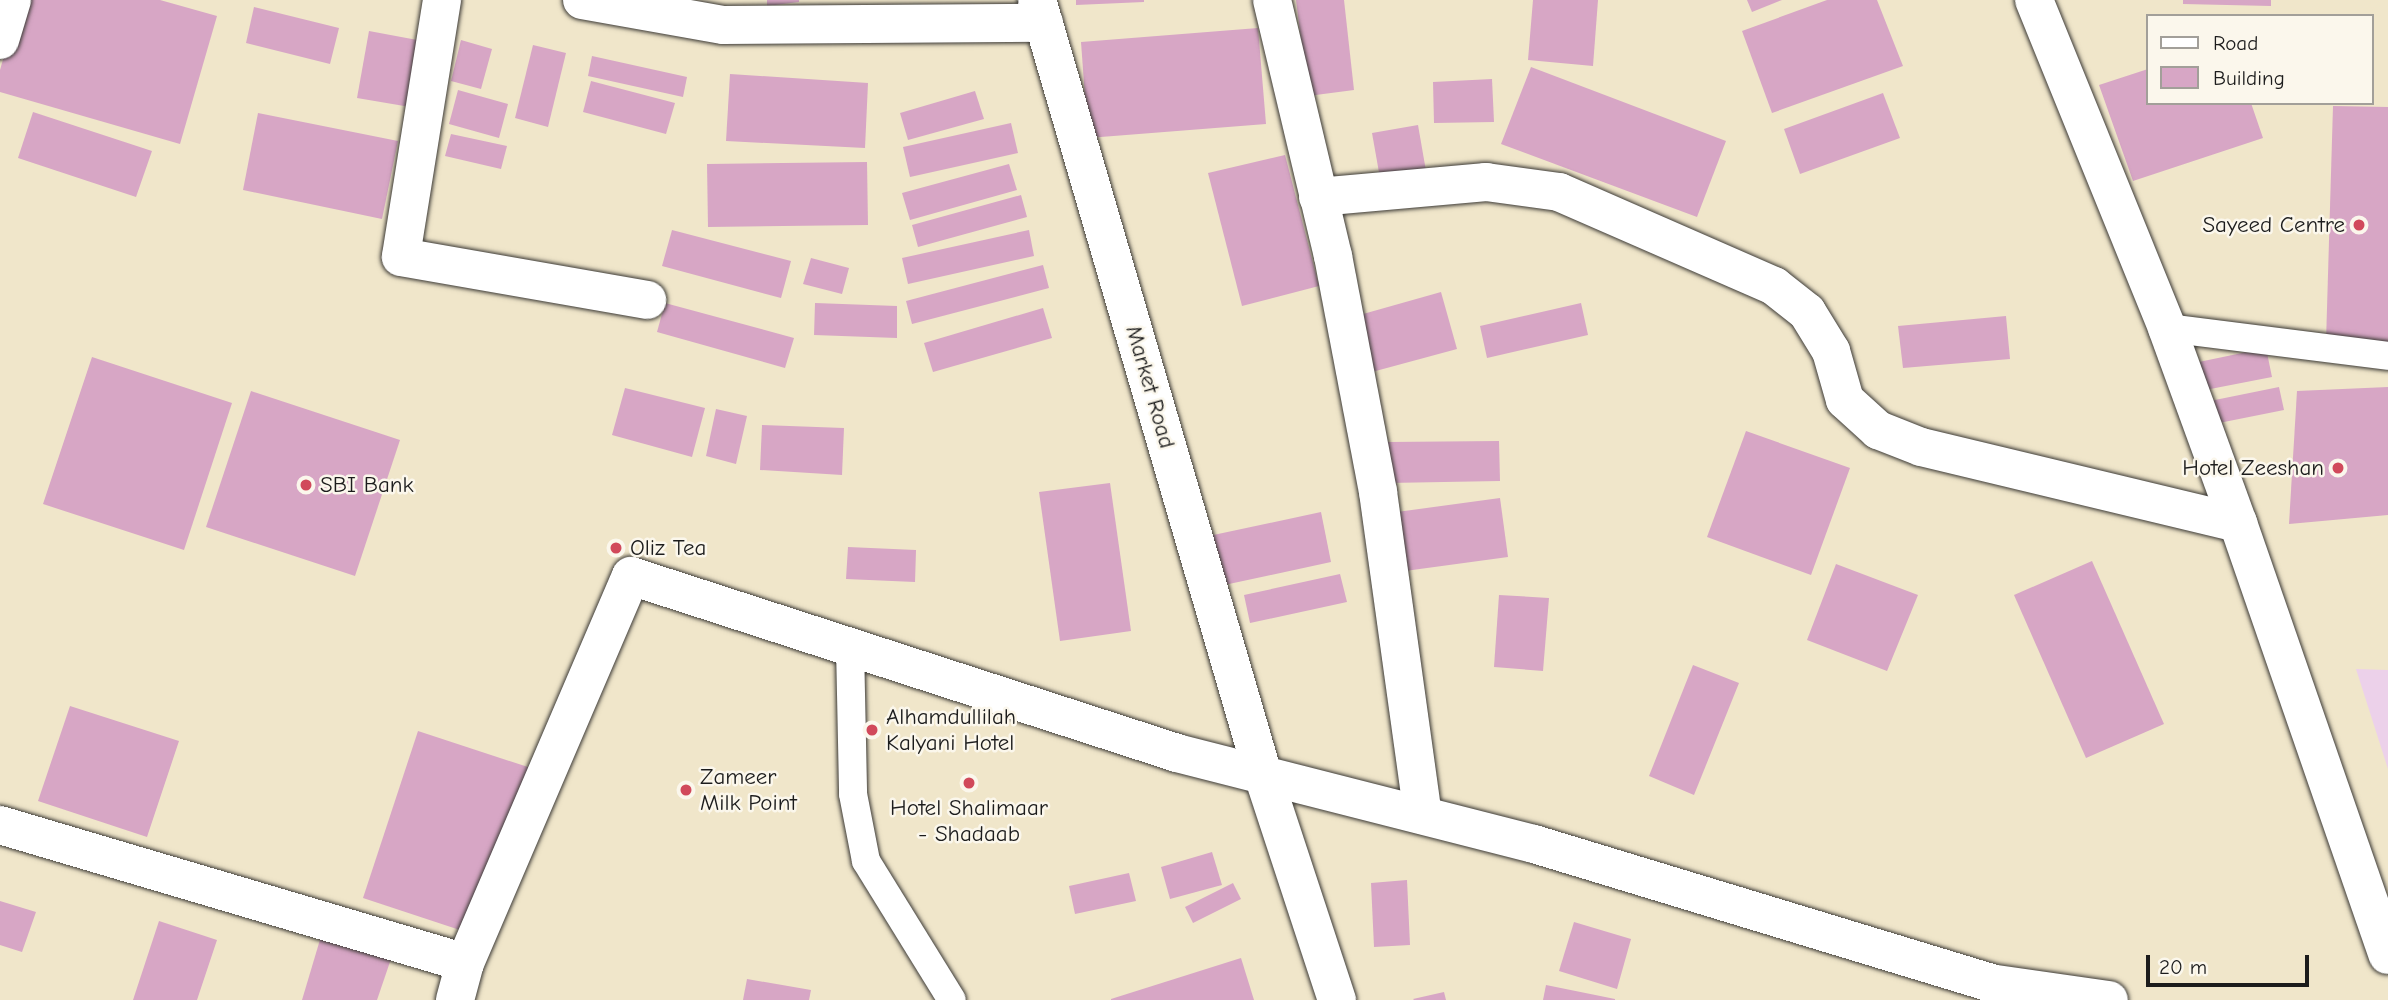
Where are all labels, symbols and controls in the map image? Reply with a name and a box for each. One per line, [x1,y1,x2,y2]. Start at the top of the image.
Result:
legend [2146,14,2374,105]
text: Road [2213,31,2258,55]
text: Building [2213,66,2285,90]
place label: Sayeed Centre [2202,211,2345,239]
marker: Sayeed Centre [2351,217,2367,233]
street label: Market Road [1119,322,1181,452]
place label: Hotel Zeeshan [2182,454,2324,482]
marker: Hotel Zeeshan [2330,460,2346,476]
place label: SBI Bank [320,471,414,499]
marker: SBI Bank [298,477,314,493]
place label: Oliz Tea [630,534,706,562]
marker: Oliz Tea [608,540,624,556]
place label: Alhamdullilah Kalyani Hotel [886,703,1016,757]
marker: Alhamdullilah Kalyani Hotel [864,722,880,738]
place label: Zameer Milk Point [700,763,797,817]
marker: Hotel Shalimaar - Shadaab [961,775,977,791]
marker: Zameer Milk Point [678,782,694,798]
place label: Hotel Shalimaar - Shadaab [890,794,1048,848]
scale bar [2150,940,2313,984]
text: 20 m [2159,955,2207,979]

